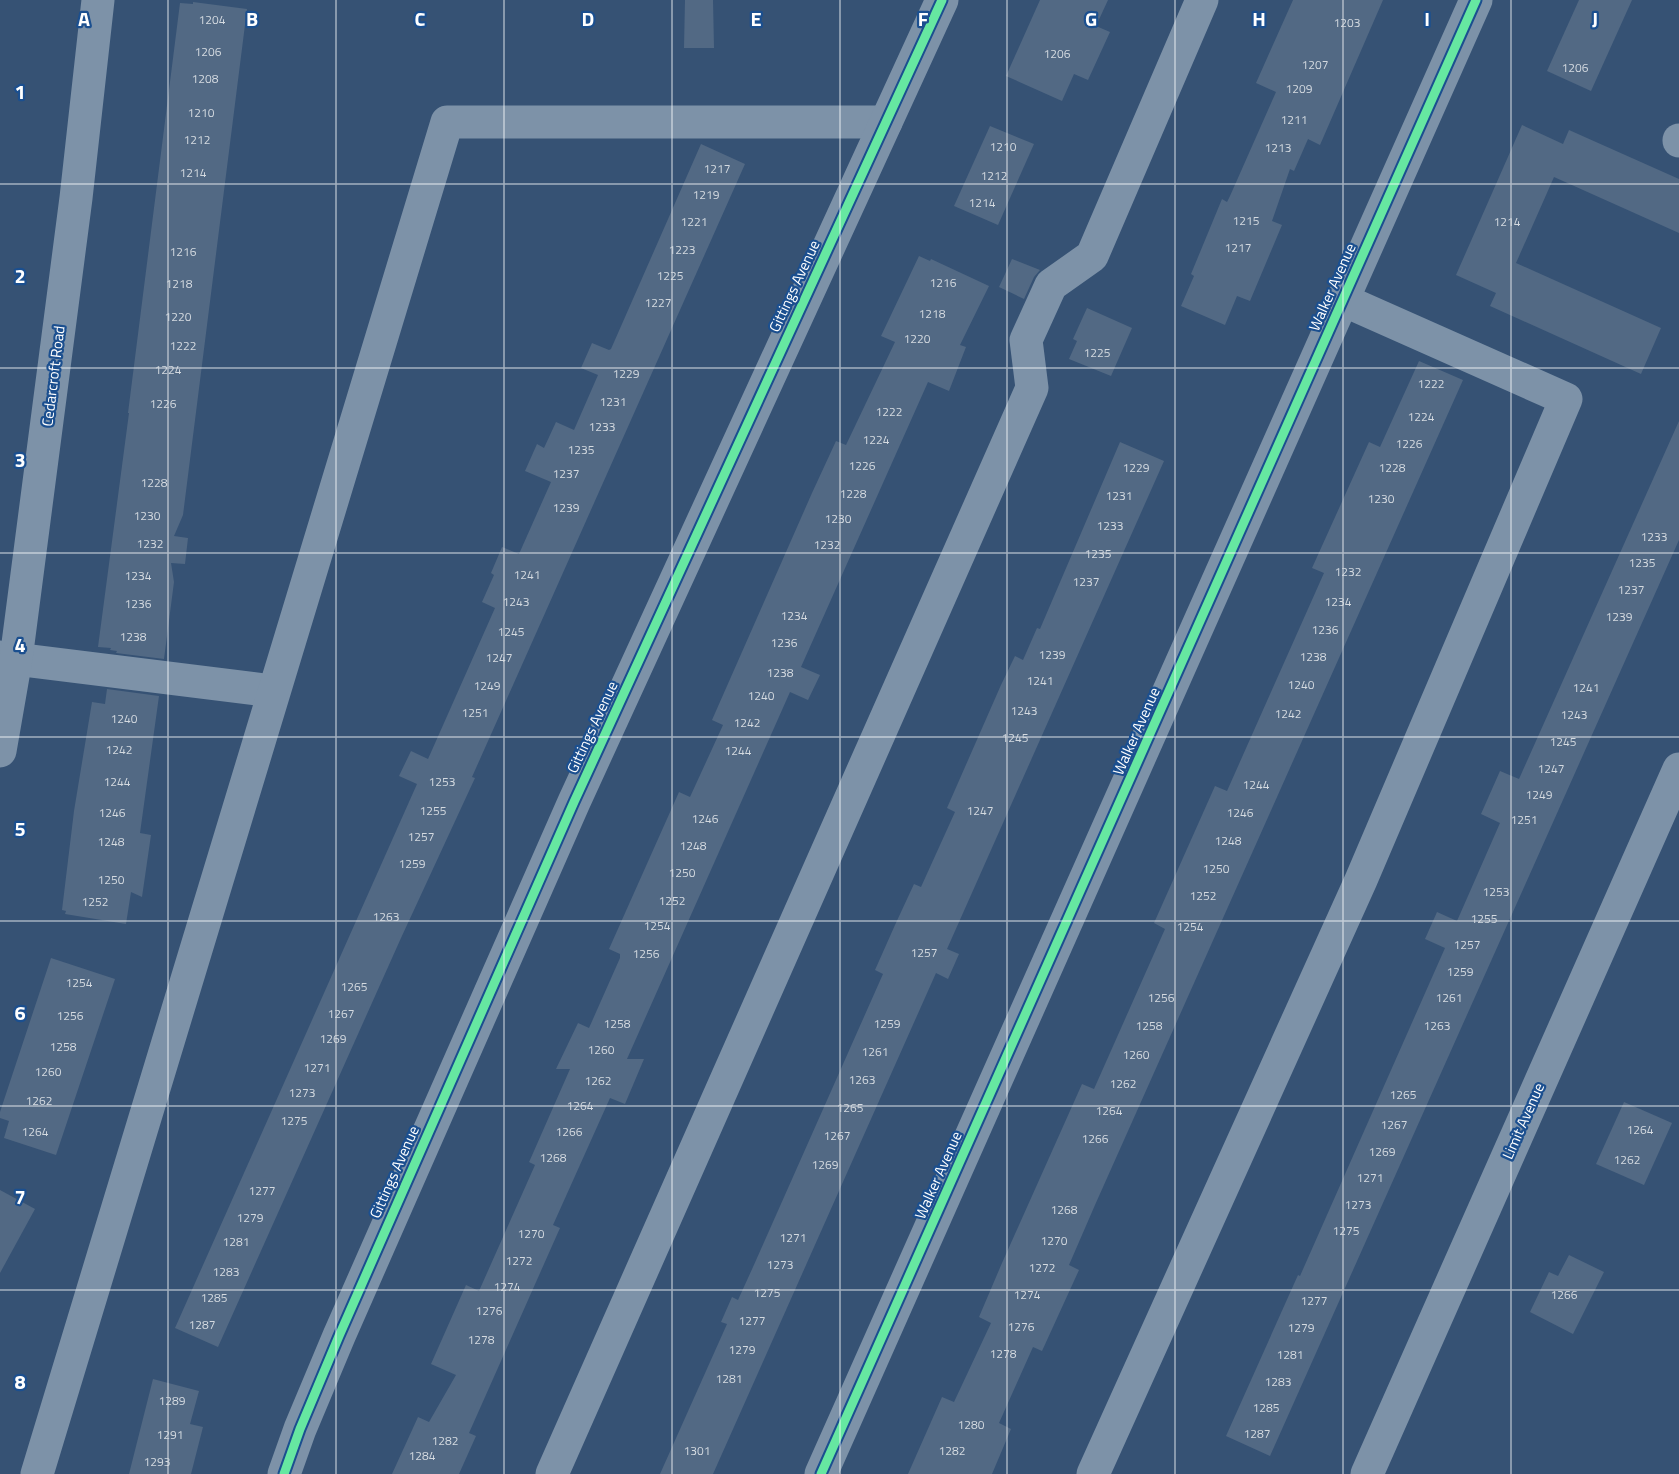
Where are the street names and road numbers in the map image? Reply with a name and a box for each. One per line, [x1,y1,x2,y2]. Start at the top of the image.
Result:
street label: Gittings Avenue [763,236,825,336]
street label: Walker Avenue [1302,239,1362,335]
street label: Cedarcroft Road [35,324,71,428]
street label: Gittings Avenue [561,677,623,777]
street label: Walker Avenue [1106,683,1166,779]
street label: Limit Avenue [1496,1079,1550,1163]
street label: Gittings Avenue [363,1122,425,1222]
street label: Walker Avenue [908,1127,968,1223]

